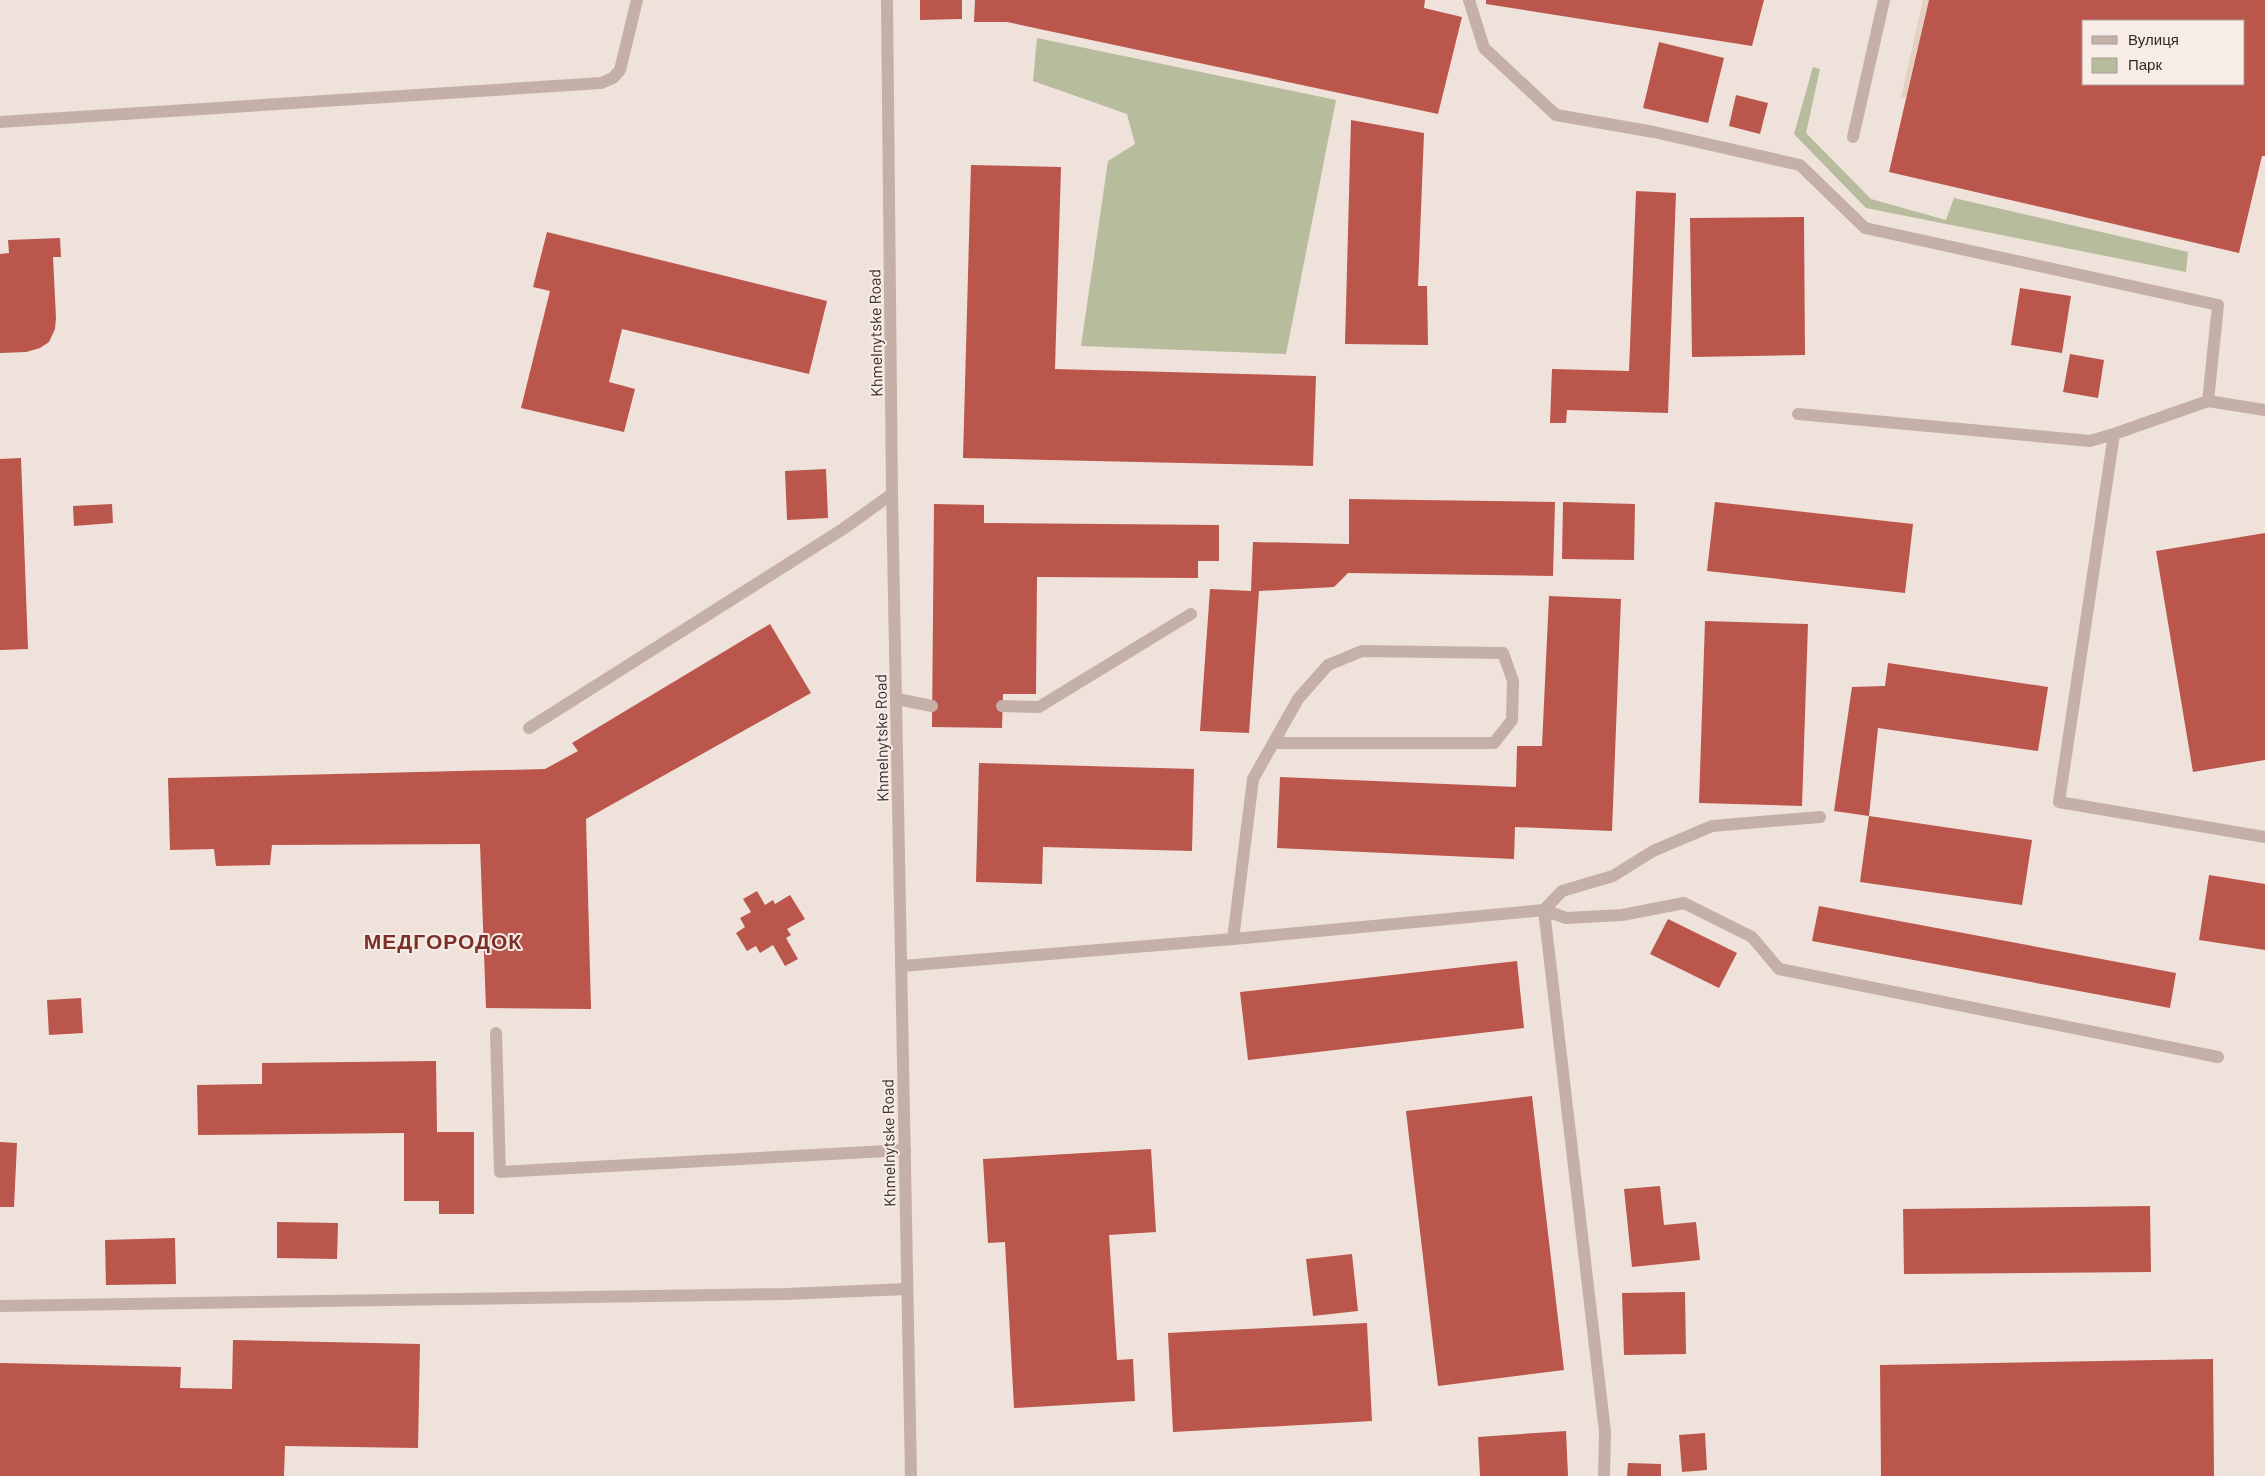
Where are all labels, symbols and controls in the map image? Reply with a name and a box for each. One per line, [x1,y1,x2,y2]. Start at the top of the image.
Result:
legend [2082,20,2245,85]
text: Вулиця [2128,30,2179,48]
text: Парк [2128,55,2162,73]
street label: Khmelnytske Road [864,269,886,397]
street label: Khmelnytske Road [870,674,892,802]
district label: МЕДГОРОДОК [364,928,522,953]
street label: Khmelnytske Road [877,1079,899,1207]

